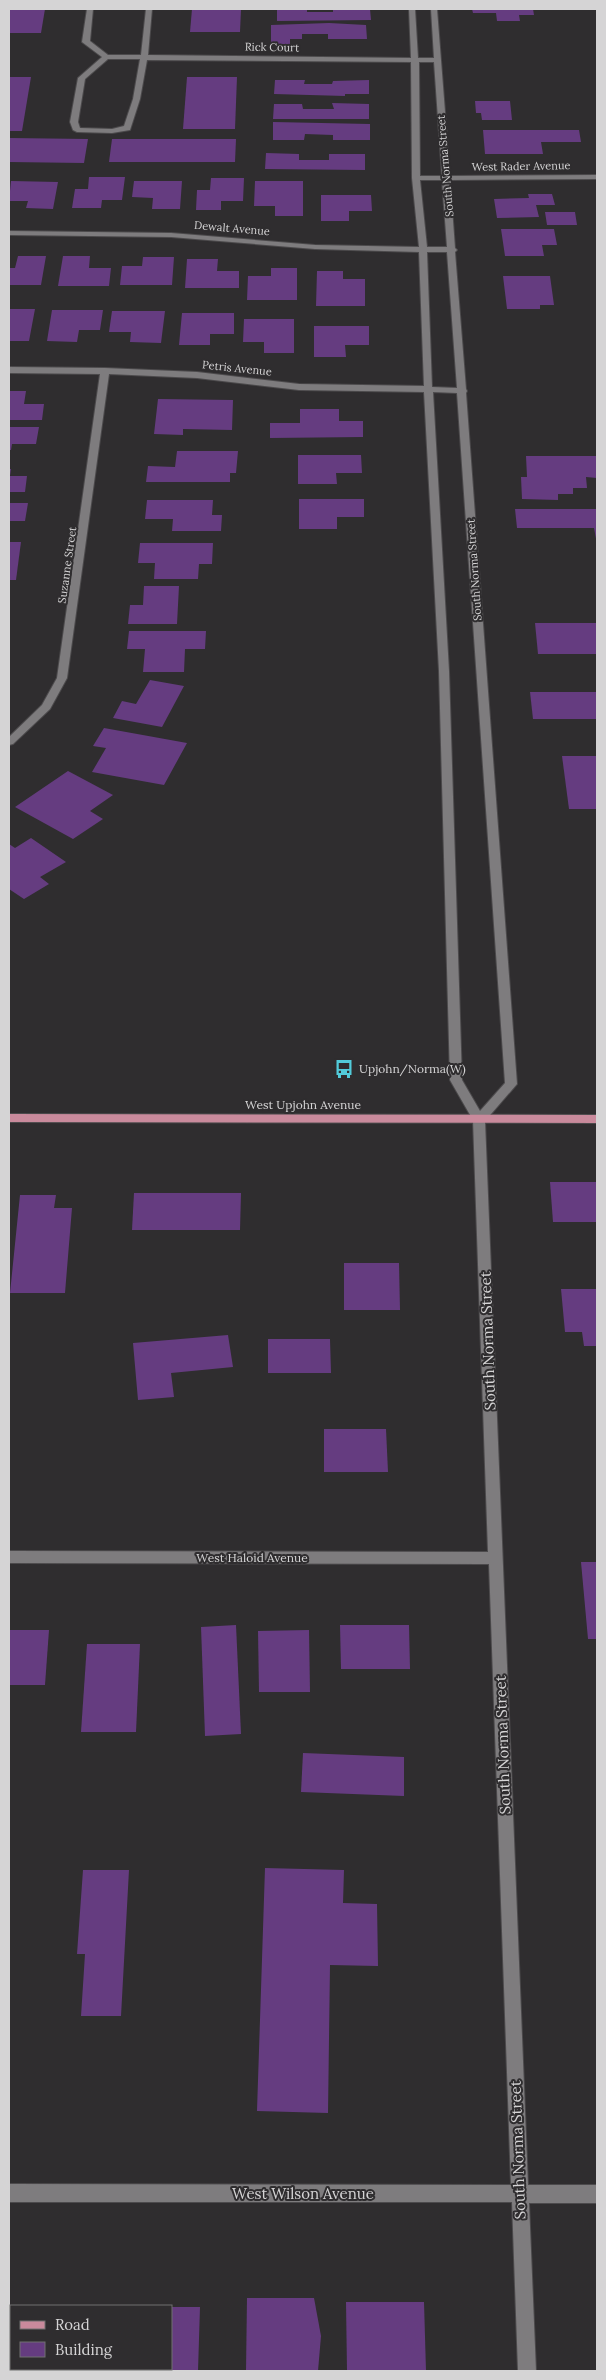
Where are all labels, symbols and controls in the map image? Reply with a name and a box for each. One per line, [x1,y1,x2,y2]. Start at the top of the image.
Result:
street label: Rick Court [245,40,300,54]
street label: South Norma Street [434,114,456,217]
street label: West Rader Avenue [471,158,571,174]
street label: Dewalt Avenue [194,218,270,238]
street label: Petris Avenue [202,357,273,379]
street label: South Norma Street [463,518,485,621]
street label: Suzanne Street [55,525,79,604]
bus stop icon: Upjohn/Norma(W) [333,1058,355,1080]
place label: Upjohn/Norma(W) [359,1061,466,1077]
street label: West Upjohn Avenue [245,1097,362,1112]
street label: South Norma Street [476,1271,499,1411]
street label: West Haloid Avenue [196,1550,308,1565]
street label: South Norma Street [491,1675,514,1815]
street label: South Norma Street [506,2080,529,2220]
street label: West Wilson Avenue [232,2184,374,2203]
legend [10,2305,172,2370]
text: Road [55,2315,90,2334]
text: Building [55,2340,113,2359]

